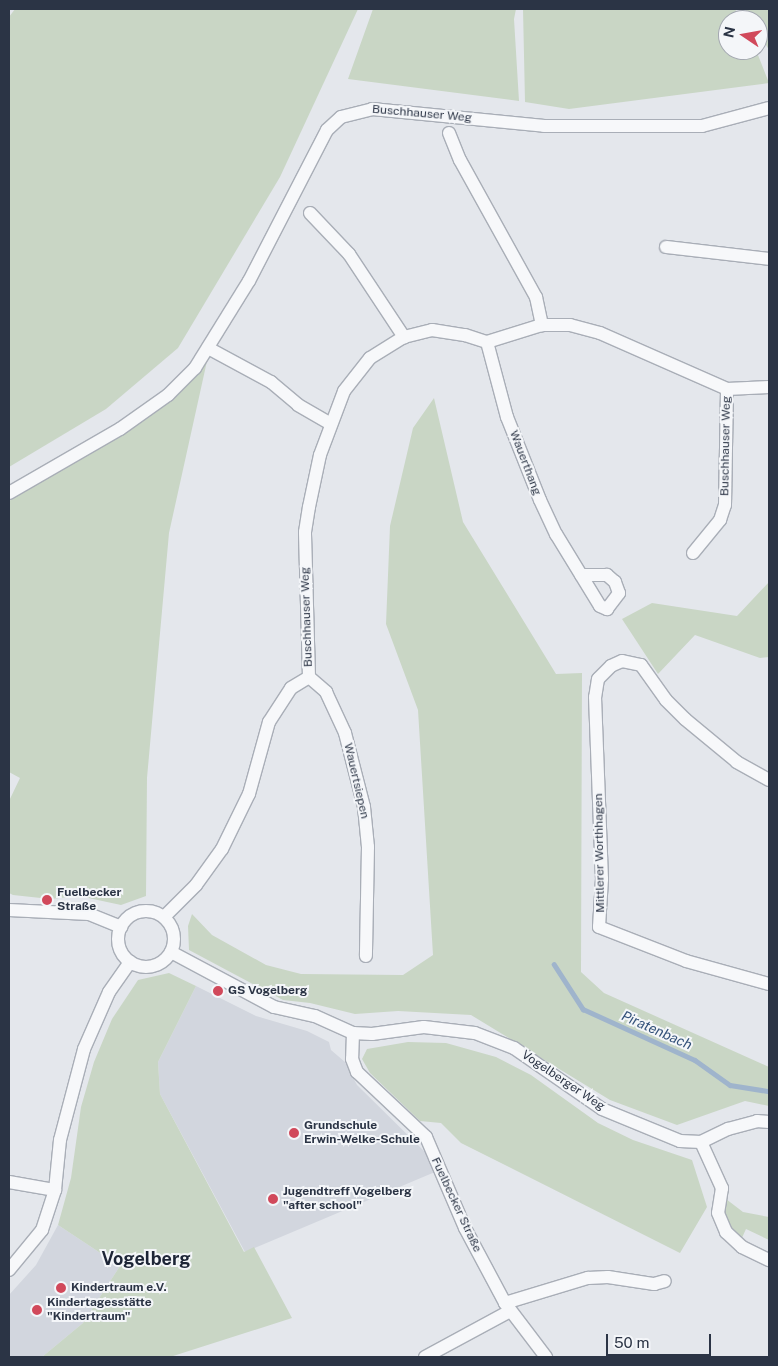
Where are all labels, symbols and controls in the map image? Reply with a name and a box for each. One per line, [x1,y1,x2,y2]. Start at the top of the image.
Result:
north arrow [718,10,768,60]
text: N [720,25,738,39]
street label: Buschhauser Weg [371,102,473,126]
street label: Buschhauser Weg [718,396,734,496]
street label: Wauerthang [506,428,544,498]
street label: Buschhauser Weg [298,567,316,667]
street label: Wauertsiepen [340,742,372,820]
street label: Mittlerer Worthhagen [592,793,608,913]
place label: Fuelbecker Straße [57,886,121,914]
marker: Fuelbecker Straße [41,894,53,906]
place label: GS Vogelberg [228,984,307,998]
marker: GS Vogelberg [212,985,224,997]
water label: Piratenbach [619,1007,695,1053]
street label: Vogelberger Weg [519,1048,607,1114]
place label: Grundschule Erwin-Welke-Schule [304,1119,420,1147]
marker: Grundschule Erwin-Welke-Schule [288,1127,300,1139]
street label: Fuelbecker Straße [428,1155,484,1255]
place label: Jugendtreff Vogelberg "after school" [283,1185,412,1213]
marker: Jugendtreff Vogelberg "after school" [267,1193,279,1205]
district label: Vogelberg [101,1248,191,1270]
place label: Kindertraum e.V. [71,1281,167,1295]
marker: Kindertraum e.V. [55,1282,67,1294]
place label: Kindertagesstätte "Kindertraum" [47,1296,152,1324]
marker: Kindertagesstätte "Kindertraum" [31,1304,43,1316]
scale bar [608,1324,713,1356]
text: 50 m [614,1334,649,1351]

